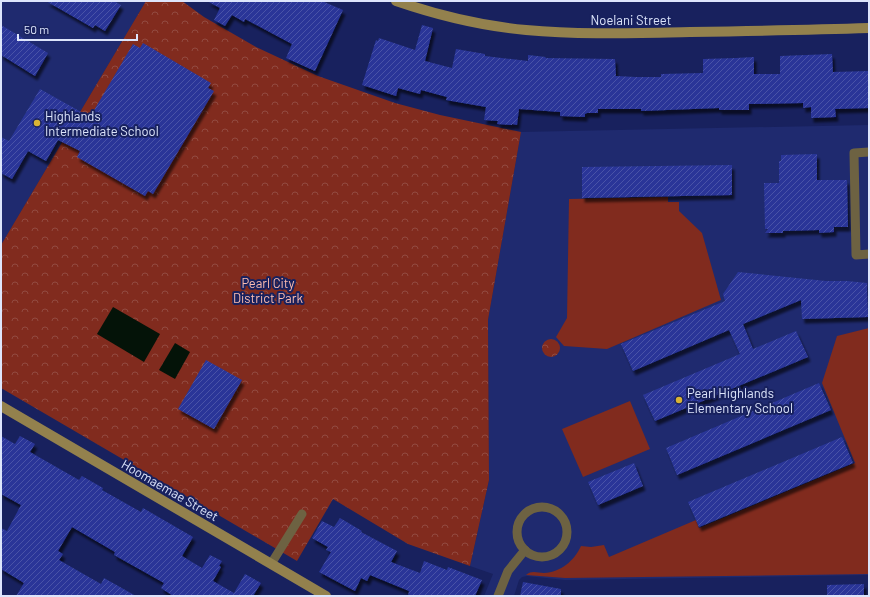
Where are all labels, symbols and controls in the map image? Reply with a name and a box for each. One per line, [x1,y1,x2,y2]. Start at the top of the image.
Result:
street label: Noelani Street [591,12,671,28]
scale bar [18,16,137,42]
text: 50 m [24,22,49,36]
place label: Highlands Intermediate School [45,108,159,139]
marker: Highlands Intermediate School [32,118,42,128]
park label: Pearl City District Park [233,275,303,306]
place label: Pearl Highlands Elementary School [687,385,793,416]
marker: Pearl Highlands Elementary School [674,395,684,405]
street label: Hoomaemae Street [119,456,221,524]

